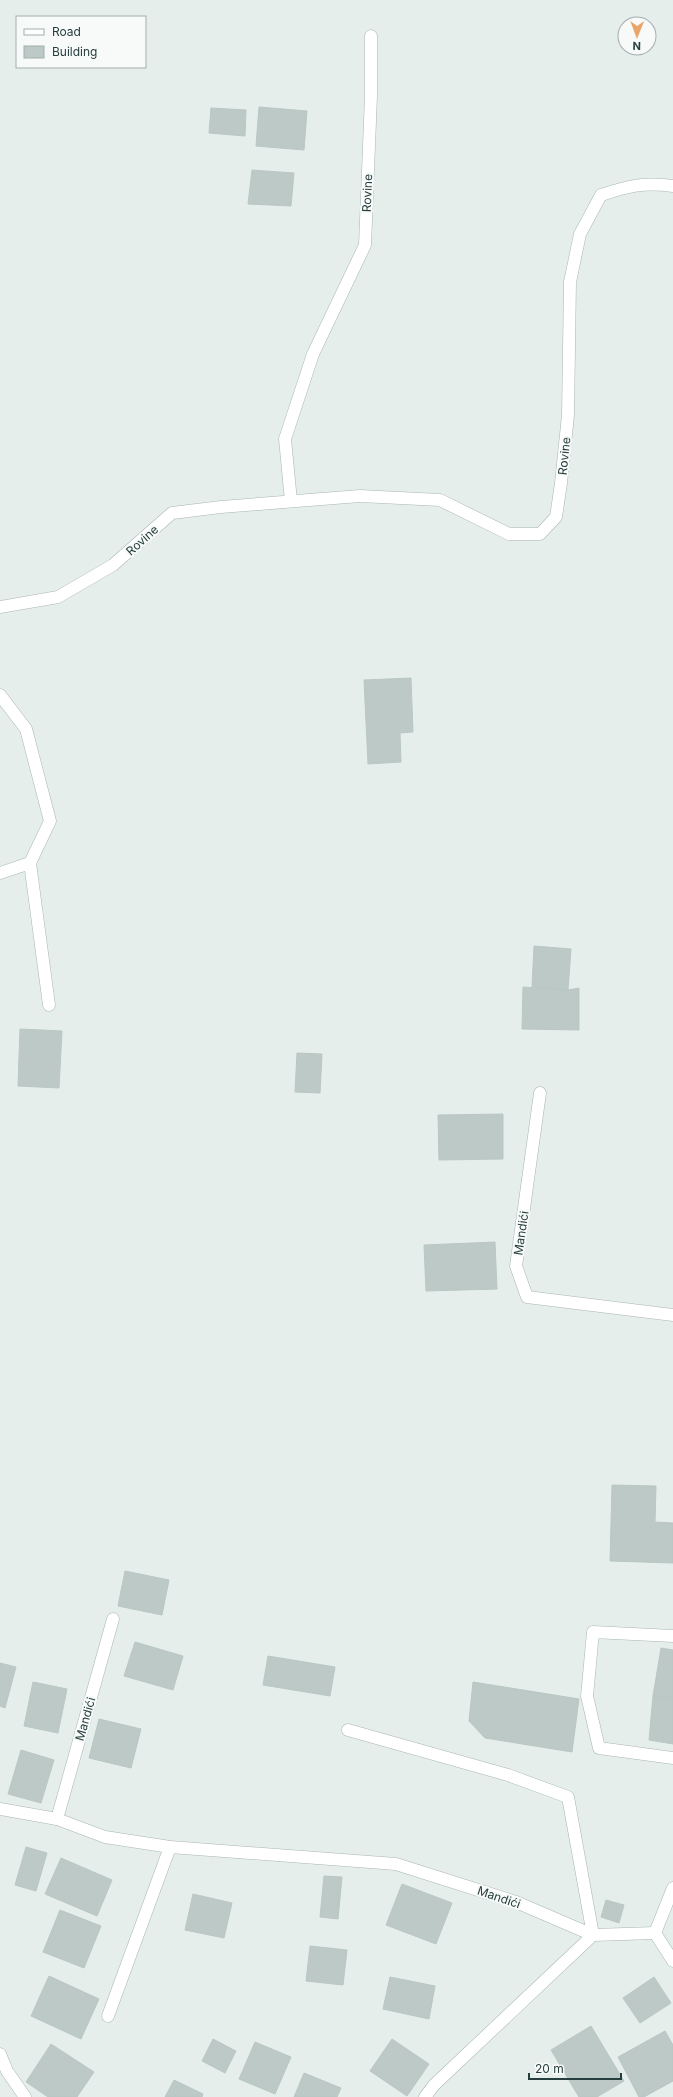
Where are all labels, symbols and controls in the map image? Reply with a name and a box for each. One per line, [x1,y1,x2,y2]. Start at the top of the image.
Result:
legend [16,16,146,68]
north arrow [617,16,657,56]
text: Road [52,24,81,39]
text: N [633,39,641,53]
text: Building [52,44,97,59]
street label: Rovine [359,174,375,212]
street label: Rovine [555,436,573,476]
street label: Rovine [123,522,161,558]
street label: Mandići [510,1210,532,1256]
street label: Mandići [72,1695,98,1743]
street label: Mandići [475,1883,523,1911]
scale bar [529,2055,621,2081]
text: 20 m [535,2061,564,2076]

